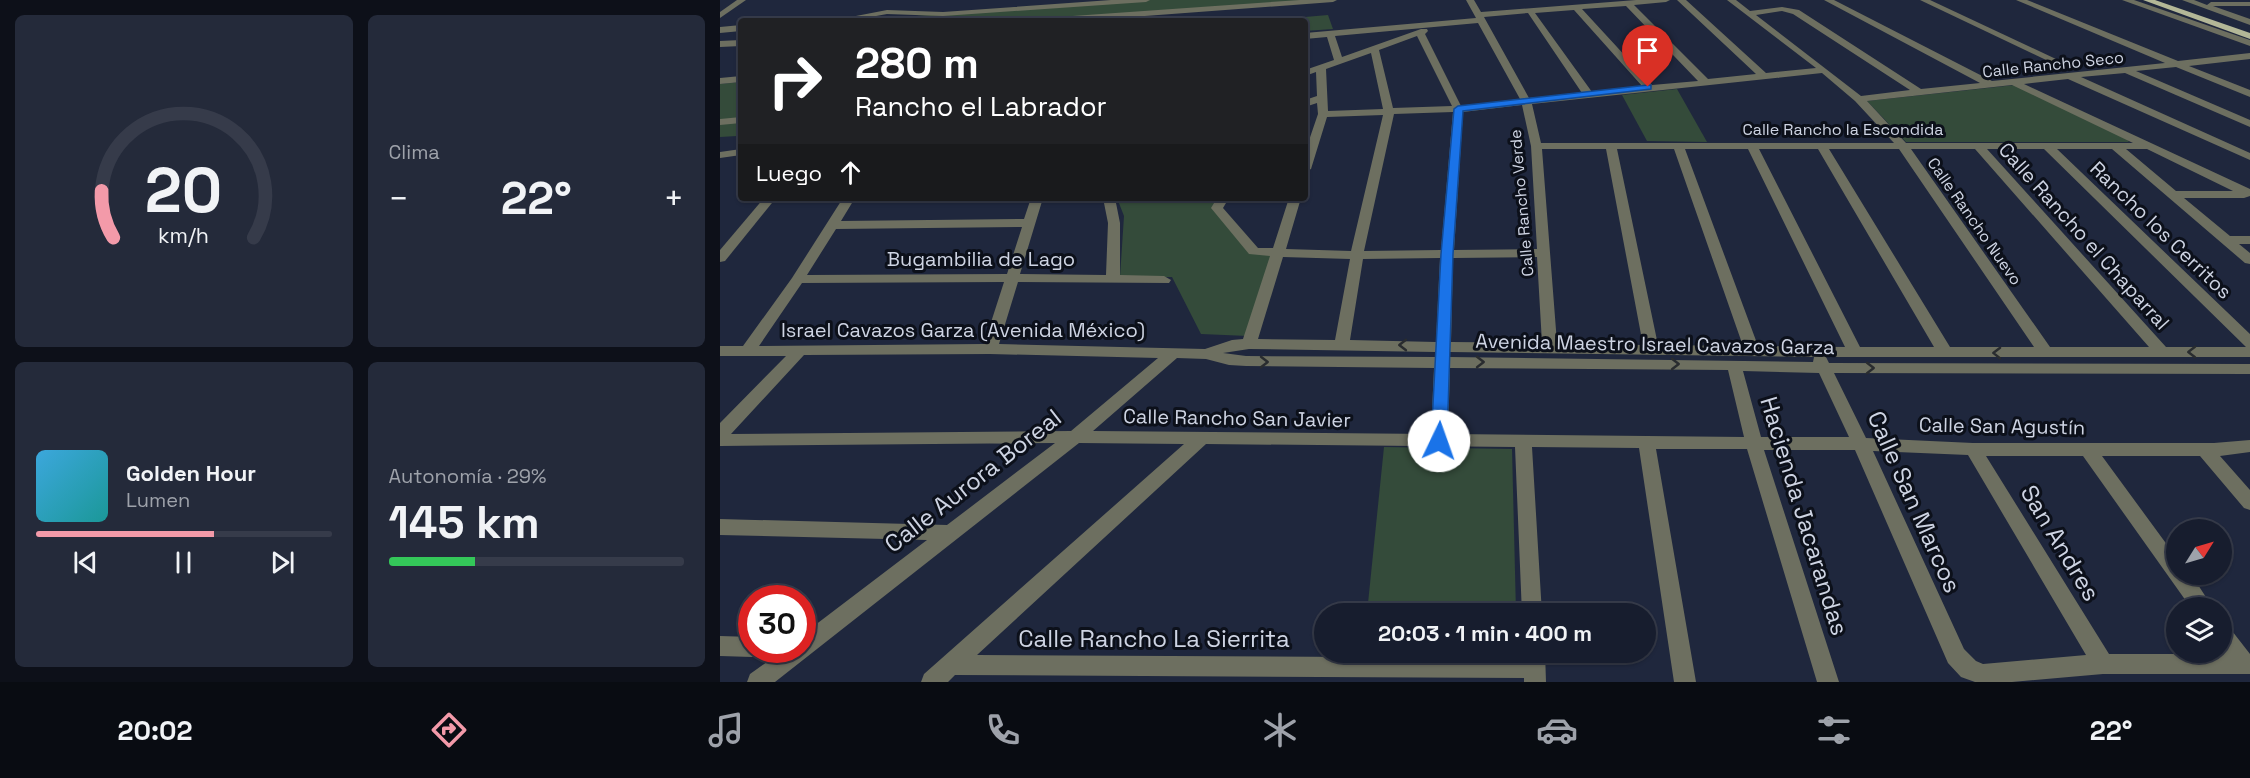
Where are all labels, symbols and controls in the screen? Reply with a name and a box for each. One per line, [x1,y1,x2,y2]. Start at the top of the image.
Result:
pin [1622,25,1673,87]
icon: arrive [1631,34,1664,67]
text: 280 m [855,37,979,90]
icon: right [756,42,834,120]
street label: Calle Rancho Seco [1981,47,2125,82]
text: Rancho el Labrador [855,89,1107,124]
street label: Calle Rancho la Escondida [1742,119,1944,140]
street label: Calle Rancho Verde [1505,129,1538,277]
street label: Calle Rancho el Chaparral [1993,137,2175,335]
text: Clima [389,139,440,165]
text: 20 [145,151,222,230]
street label: Calle Rancho Nuevo [1923,153,2027,289]
icon: ahead [834,156,867,189]
street label: Rancho los Cerritos [2085,156,2237,304]
text: Luego [756,159,822,187]
text: 22° [501,170,572,227]
text: − [389,178,409,220]
text: + [664,178,684,220]
text: km/h [158,222,209,249]
street label: Bugambilia de Lago [887,246,1075,272]
street label: Israel Cavazos Garza (Avenida México) [781,317,1145,343]
street label: Avenida Maestro Israel Cavazos Garza [1475,328,1835,360]
one-way arrow [1398,339,1407,351]
one-way arrow [2187,346,2196,358]
one-way arrow [1992,347,2001,359]
one-way arrow [1259,355,1268,368]
one-way arrow [1475,356,1484,368]
one-way arrow [1670,358,1679,370]
one-way arrow [1865,362,1874,374]
street label: Hacienda Jacarandas [1753,393,1856,639]
street label: Calle Aurora Boreal [878,402,1067,559]
street label: Calle Rancho San Javier [1123,403,1351,433]
street label: Calle San Marcos [1860,406,1968,598]
position arrow [1407,409,1471,473]
street label: Calle San Agustín [1919,412,2085,440]
text: Golden Hour [126,459,256,487]
text: Autonomía · 29% [389,463,546,489]
street label: San Andres [2014,479,2107,606]
text: Lumen [126,487,190,513]
text: 145 km [389,494,540,551]
north arrow [2166,519,2232,585]
map controls [2166,519,2232,663]
icon: previous [69,546,102,579]
icon: pause [167,546,200,579]
icon: next [266,546,299,579]
speed limit sign: 30 [738,585,816,663]
button: layers [2166,597,2232,663]
text: 20:03 · 1 min · 400 m [1378,619,1592,647]
street label: Calle Rancho La Sierrita [1018,623,1290,654]
icon: directions [428,709,470,751]
icon: music [705,709,747,751]
icon: phone [982,709,1024,751]
icon: climate [1259,709,1301,751]
icon: car [1536,709,1578,751]
icon: filters [1813,709,1855,751]
text: 20:02 [118,713,193,748]
text: 22° [2090,713,2132,748]

